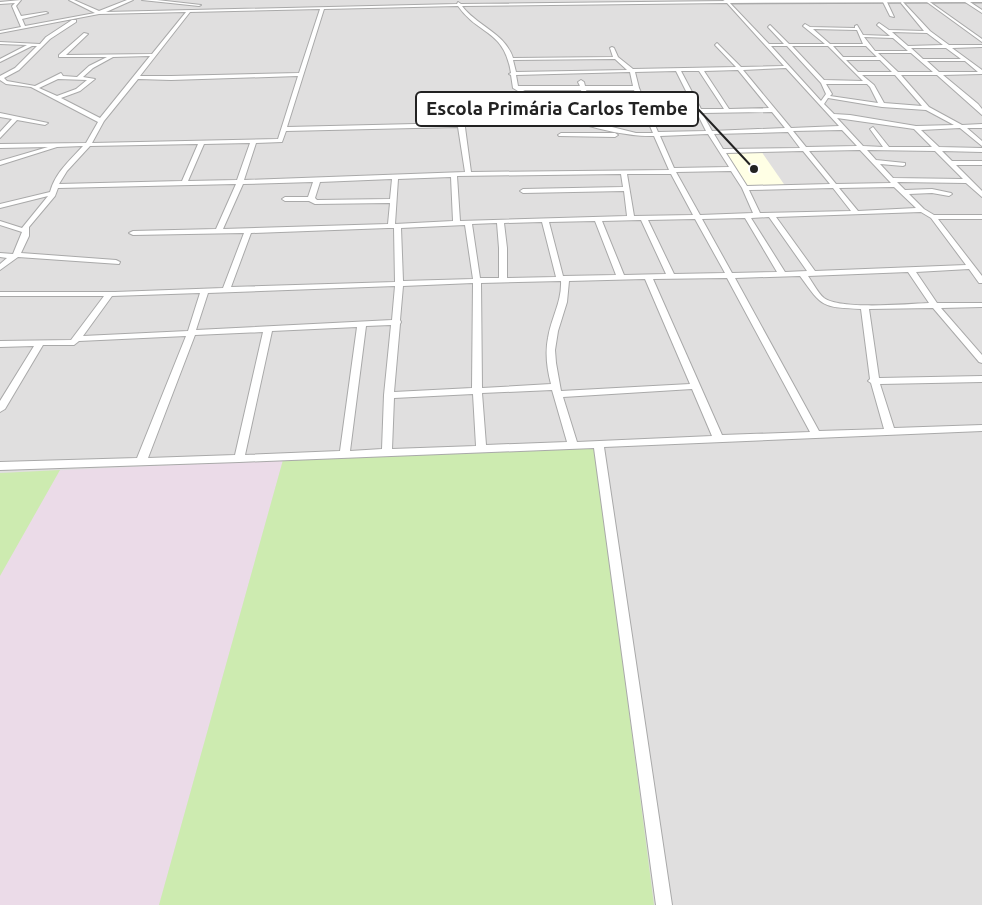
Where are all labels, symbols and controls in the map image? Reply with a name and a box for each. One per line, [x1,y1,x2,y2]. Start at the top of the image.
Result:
callout: Escola Primária Carlos Tembe [416,92,698,126]
text: Escola Primária Carlos Tembe [426,97,688,119]

